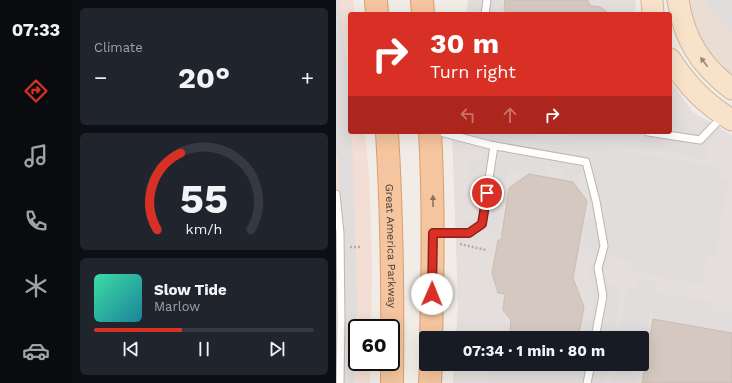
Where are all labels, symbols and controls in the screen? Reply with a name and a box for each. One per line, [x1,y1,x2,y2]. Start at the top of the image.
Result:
text: 07:33 [12,19,60,40]
text: 30 m [430,27,499,60]
icon: right [364,28,416,80]
text: Climate [94,40,143,55]
one-way arrow [700,57,708,68]
text: 20° [178,60,230,95]
text: Turn right [430,61,516,82]
text: − [94,65,107,90]
text: + [301,65,314,90]
icon: directions [22,77,50,105]
icon: left [457,104,479,126]
icon: ahead [499,104,521,126]
icon: right [541,104,563,126]
icon: music [22,142,50,170]
text: 55 [180,173,228,222]
pin [470,176,504,210]
icon: arrive [476,182,498,204]
street label: Great America Parkway [383,183,398,308]
one-way arrow [430,194,436,207]
icon: phone [22,207,50,235]
text: km/h [186,220,222,236]
icon: climate [22,272,50,300]
position arrow [411,273,453,315]
text: Slow Tide [154,281,227,299]
text: Marlow [154,299,200,314]
speed limit sign: 60 [348,319,400,371]
icon: car [22,337,50,365]
icon: previous [120,338,142,360]
icon: pause [193,338,215,360]
icon: next [266,338,288,360]
text: 07:34 · 1 min · 80 m [463,342,605,360]

